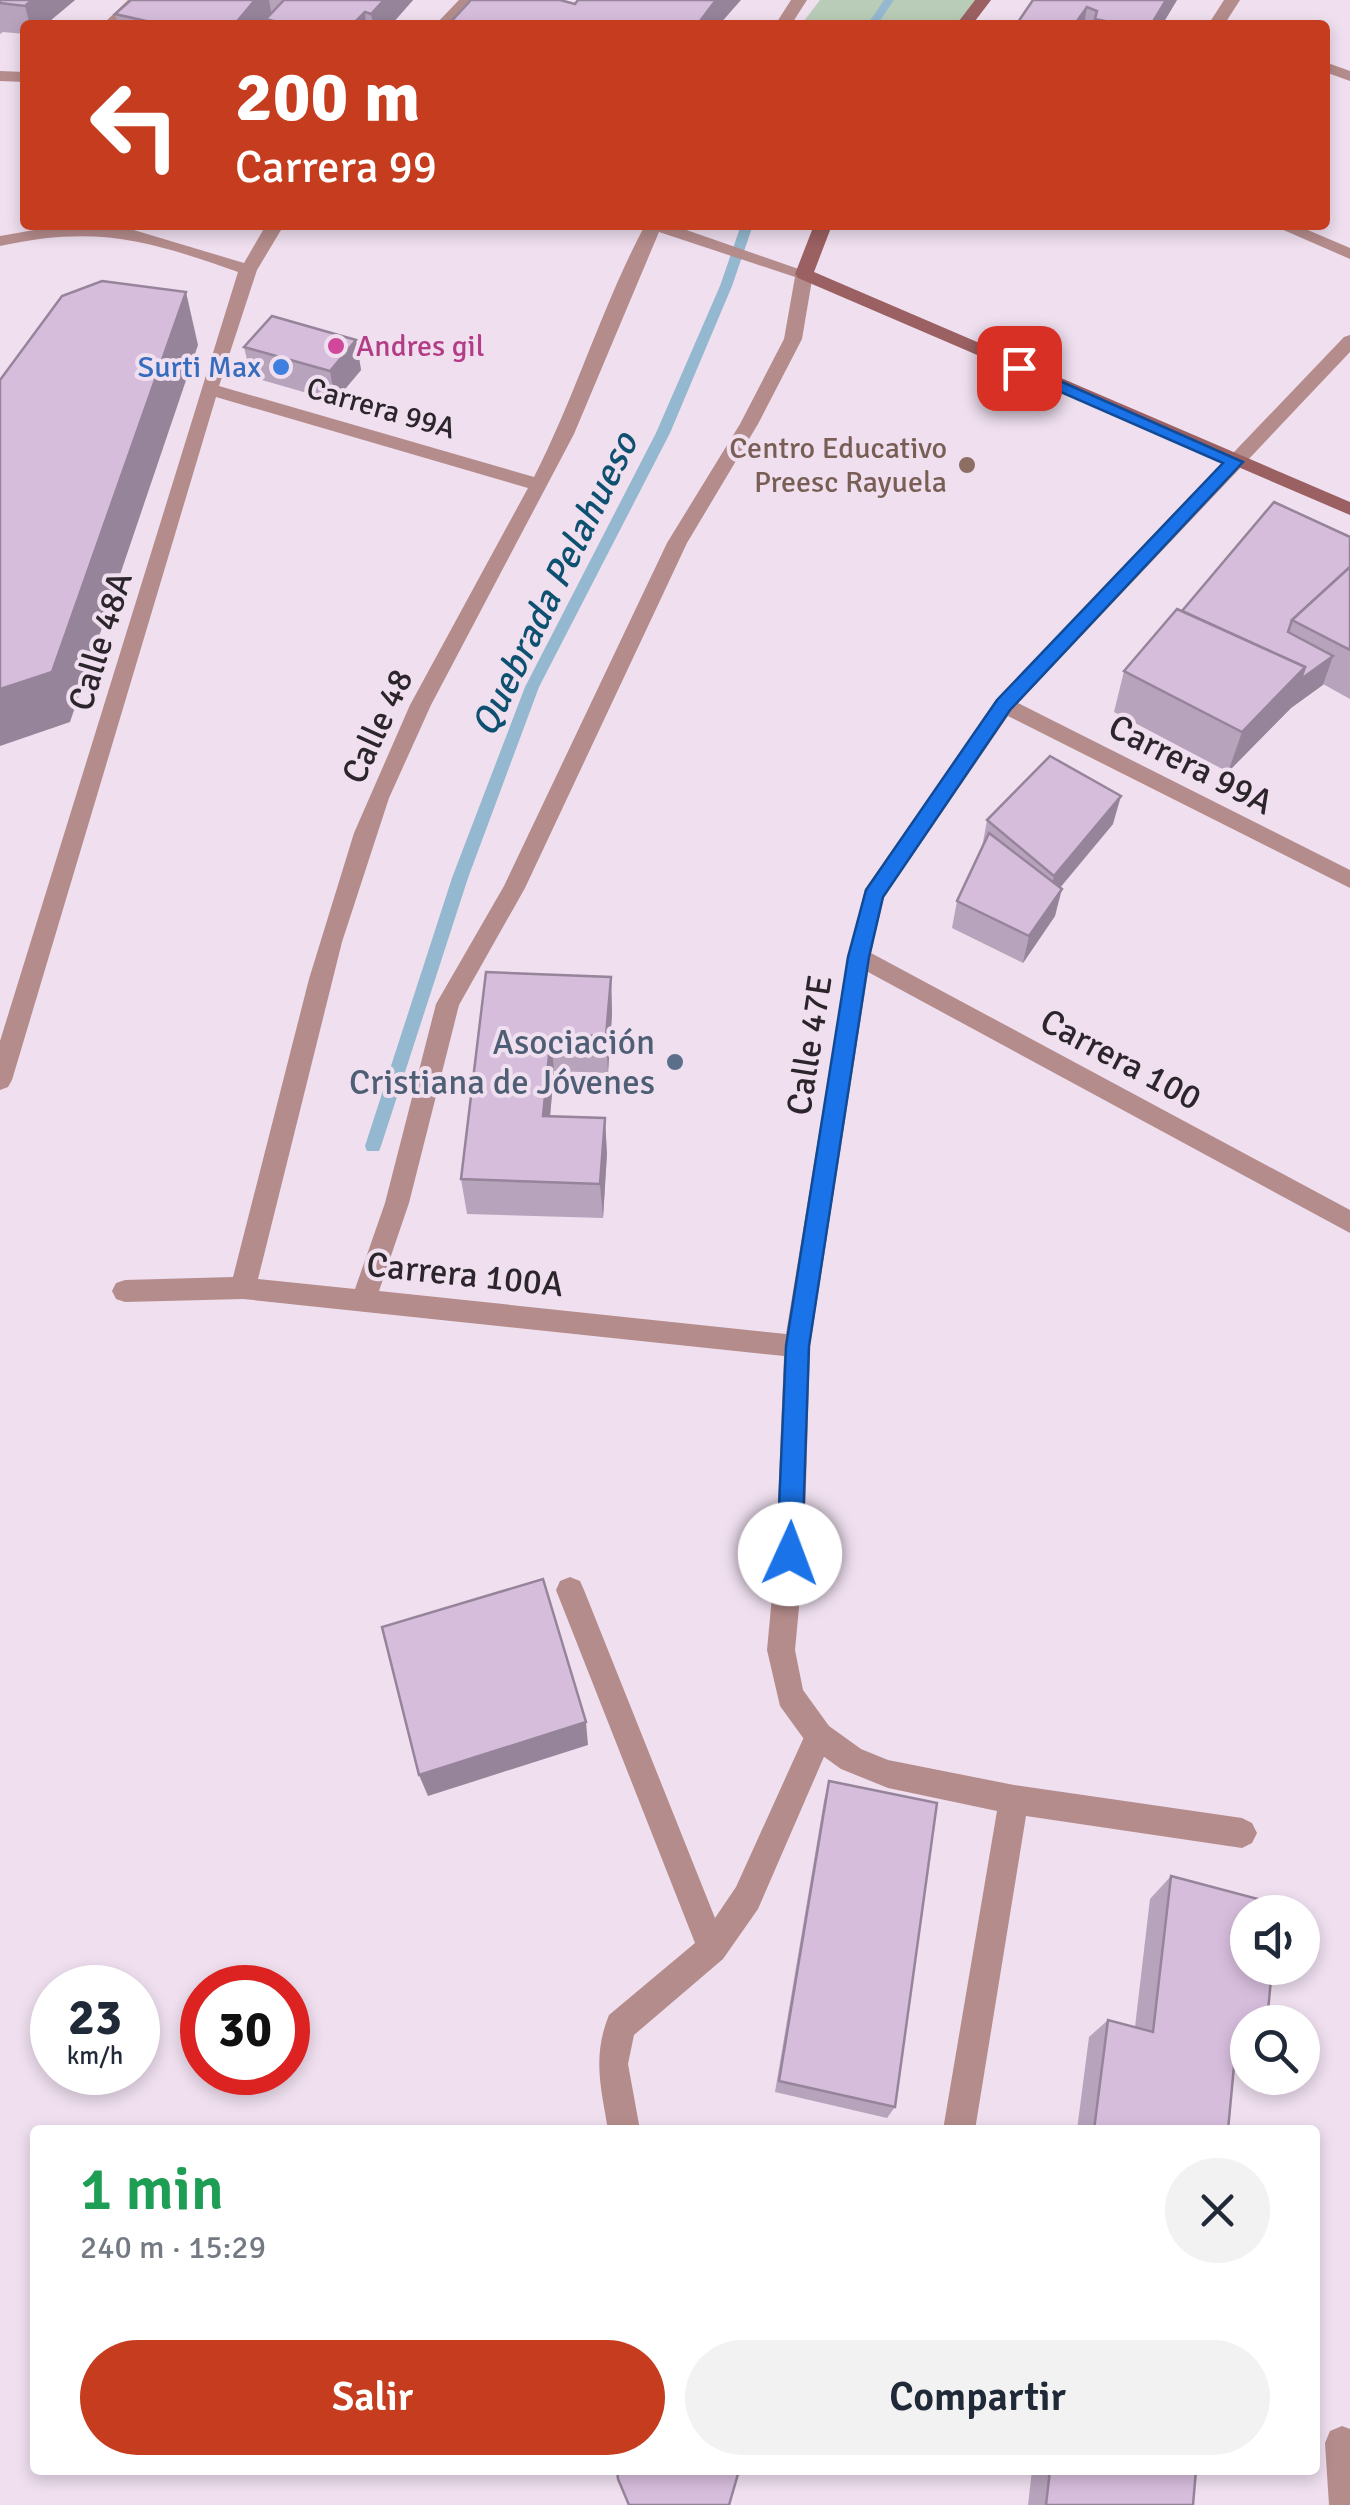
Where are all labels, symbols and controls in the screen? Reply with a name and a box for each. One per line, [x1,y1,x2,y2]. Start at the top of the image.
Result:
text: 200 m [235,54,420,140]
icon: left [70,60,200,190]
text: Carrera 99 [235,140,437,195]
pin [977,326,1062,411]
place label: Andres gil [356,328,485,365]
marker: Andres gil [325,335,347,357]
icon: arrive [992,341,1047,396]
place label: Surti Max [138,349,261,386]
marker: Surti Max [270,356,292,378]
street label: Carrera 99A [302,370,460,447]
water label: Quebrada Pelahueso [461,423,649,744]
place label: Centro Educativo Preesc Rayuela [729,430,947,501]
marker: Centro Educativo Preesc Rayuela [956,454,978,476]
street label: Calle 48A [59,567,142,716]
street label: Calle 48 [332,662,423,790]
street label: Carrera 99A [1101,705,1280,824]
street label: Calle 47E [777,972,842,1118]
street label: Carrera 100 [1033,999,1209,1120]
place label: Asociación Cristiana de Jóvenes [349,1021,655,1104]
marker: Asociación Cristiana de Jóvenes [664,1051,686,1073]
street label: Carrera 100A [365,1243,565,1306]
position arrow [738,1502,842,1606]
map controls [1230,1895,1320,2095]
button: sound [1230,1895,1320,1985]
speed limit sign: 30 [180,1965,310,2095]
text: 23 [68,1987,122,2049]
button: search [1230,2005,1320,2095]
text: km/h [67,2040,123,2071]
text: 1 min [80,2153,224,2227]
button: close [1165,2158,1270,2263]
text: 240 m · 15:29 [80,2228,266,2267]
button: Salir [80,2340,665,2455]
button: Compartir [685,2340,1270,2455]

